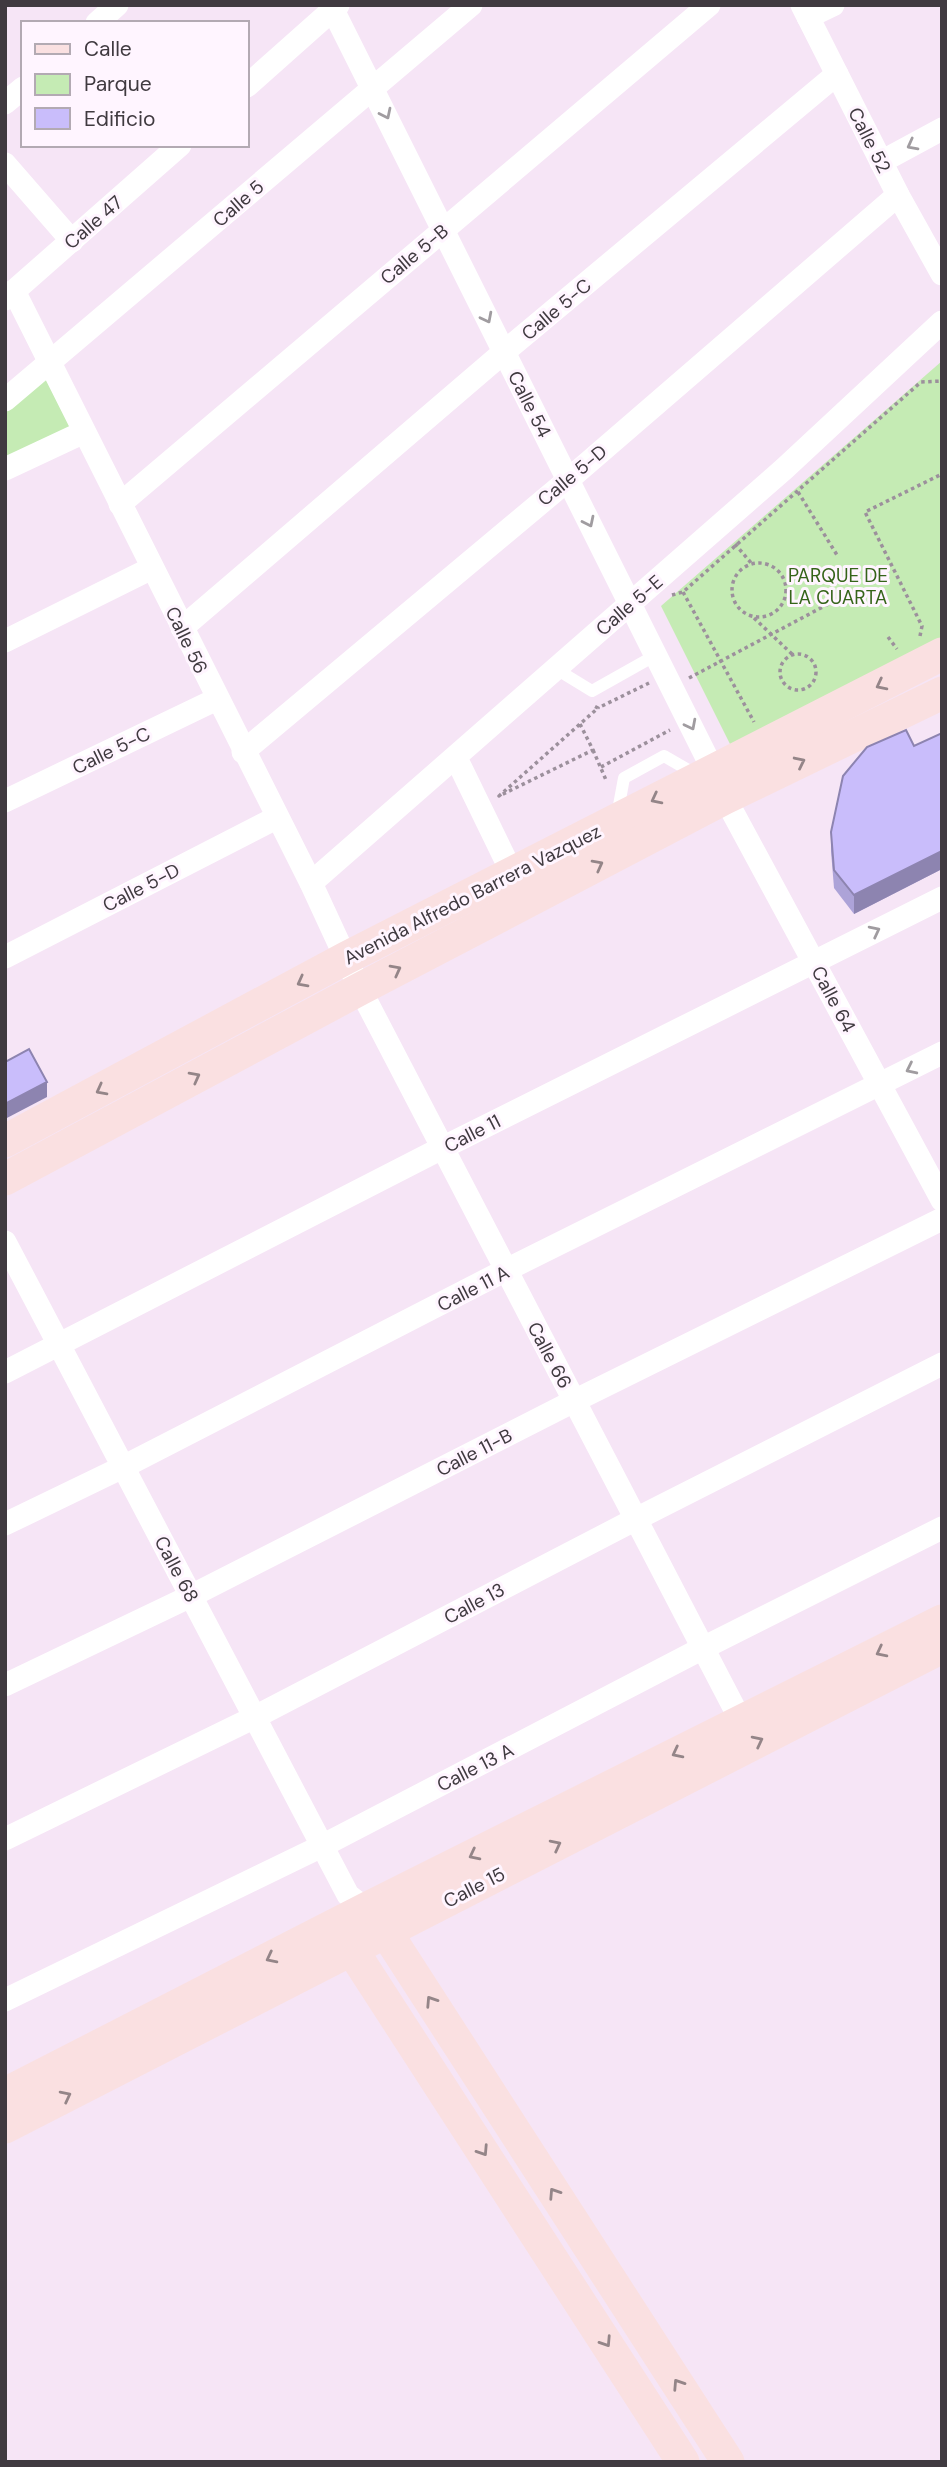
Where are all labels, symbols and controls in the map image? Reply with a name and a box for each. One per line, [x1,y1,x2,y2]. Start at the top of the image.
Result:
legend [21,21,248,147]
text: Calle [84,35,132,63]
text: Parque [84,70,152,98]
street label: Calle 52 [842,103,897,177]
text: Edificio [84,105,155,133]
one-way arrow [378,107,392,119]
one-way arrow [906,137,919,151]
street label: Calle 5 [208,174,269,232]
street label: Calle 47 [59,190,128,255]
street label: Calle 5-B [375,219,454,290]
street label: Calle 5-C [516,273,596,346]
one-way arrow [478,311,492,323]
street label: Calle 54 [502,367,557,442]
street label: Calle 5-D [532,439,612,512]
one-way arrow [580,515,594,527]
park label: PARQUE DE LA CUARTA [788,563,888,610]
street label: Calle 5-E [591,569,668,641]
street label: Calle 56 [160,602,214,678]
one-way arrow [876,677,888,691]
one-way arrow [682,718,696,730]
street label: Calle 5-C [68,721,154,780]
one-way arrow [793,756,805,770]
one-way arrow [651,791,663,805]
street label: Avenida Alfredo Barrera Vazquez [339,819,605,970]
street label: Calle 5-D [98,857,184,917]
one-way arrow [590,859,603,873]
one-way arrow [868,926,880,940]
street label: Calle 64 [806,962,861,1037]
one-way arrow [389,965,401,978]
one-way arrow [296,974,309,987]
one-way arrow [906,1060,918,1074]
one-way arrow [188,1072,200,1085]
one-way arrow [96,1081,108,1095]
street label: Calle 11 [440,1109,505,1158]
street label: Calle 11 A [433,1259,514,1317]
street label: Calle 66 [522,1318,578,1393]
street label: Calle 11-B [432,1423,516,1482]
street label: Calle 68 [149,1532,204,1607]
street label: Calle 13 [439,1577,509,1630]
one-way arrow [876,1643,888,1657]
one-way arrow [751,1736,763,1750]
street label: Calle 13 A [433,1737,518,1797]
one-way arrow [672,1745,684,1759]
one-way arrow [549,1840,561,1854]
one-way arrow [469,1847,481,1861]
street label: Calle 15 [439,1861,509,1914]
one-way arrow [266,1950,278,1964]
one-way arrow [426,1996,439,2009]
one-way arrow [59,2090,71,2104]
one-way arrow [474,2143,487,2156]
one-way arrow [550,2187,563,2200]
one-way arrow [598,2334,610,2347]
one-way arrow [673,2379,686,2392]

